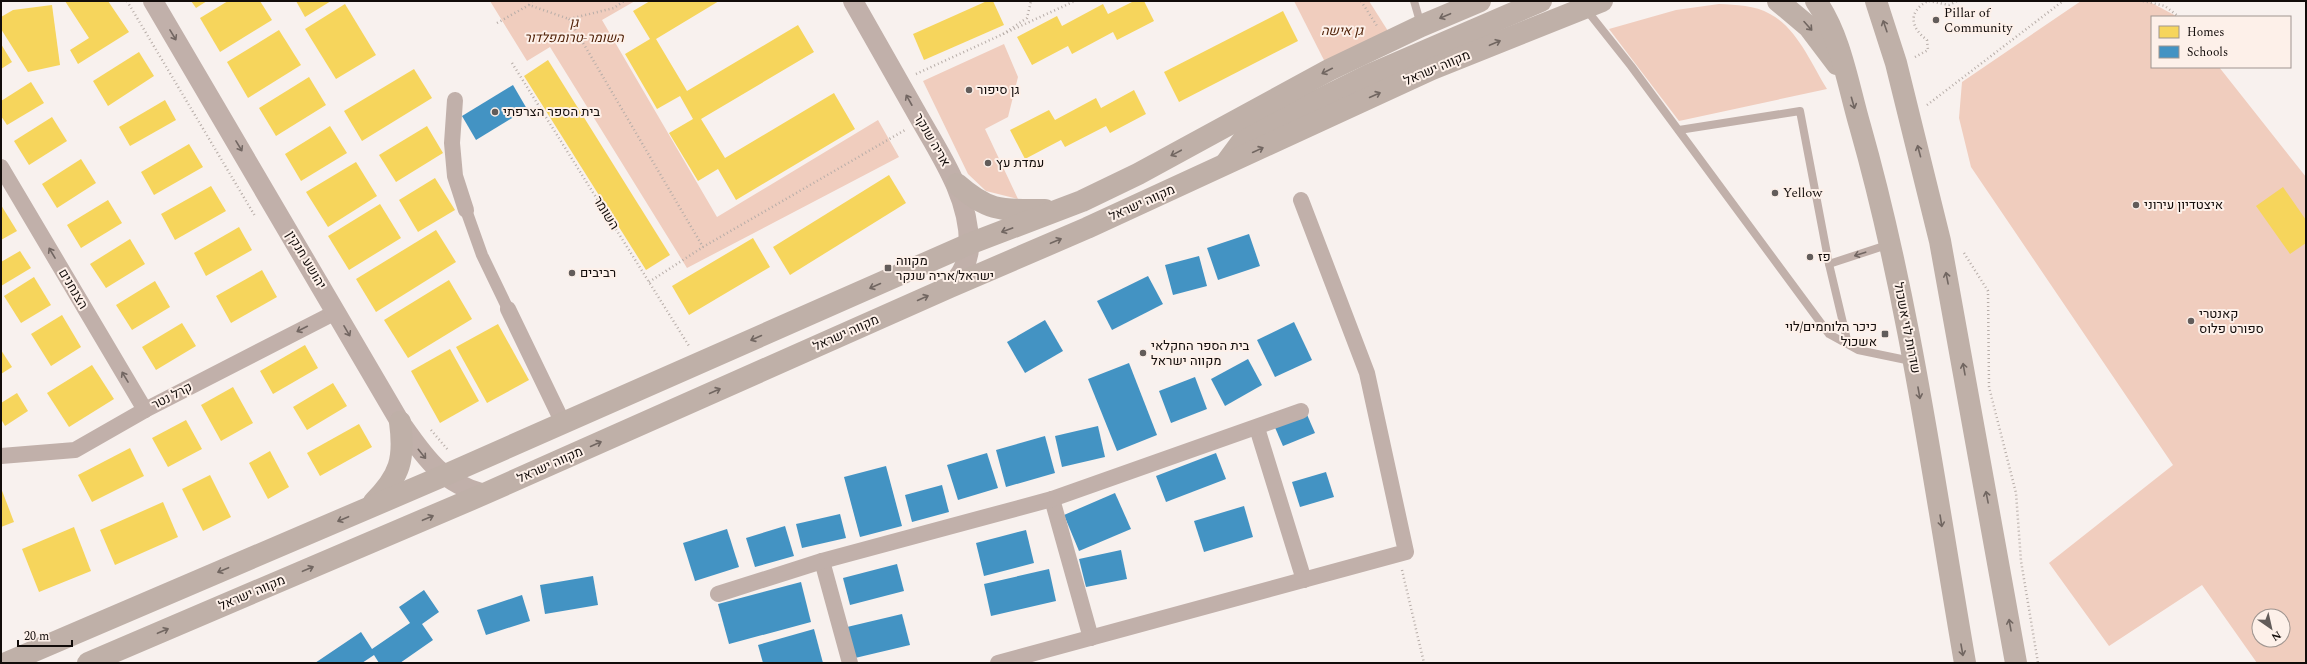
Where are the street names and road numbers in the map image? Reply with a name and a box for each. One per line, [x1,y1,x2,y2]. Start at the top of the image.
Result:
street label: מקווה ישראל [1401,45,1473,91]
street label: אריה שנקר [909,109,955,171]
street label: מקווה ישראל [1106,180,1178,226]
street label: השומר [588,192,624,234]
street label: יהושע חנקין [281,227,331,293]
street label: הצנחנים [53,265,93,313]
street label: שדרות לוי אשכול [1888,281,1926,375]
street label: מקווה ישראל [810,310,882,356]
street label: קרל נטר [148,377,196,415]
street label: מקווה ישראל [514,442,586,488]
street label: מקווה ישראל [216,570,288,616]

